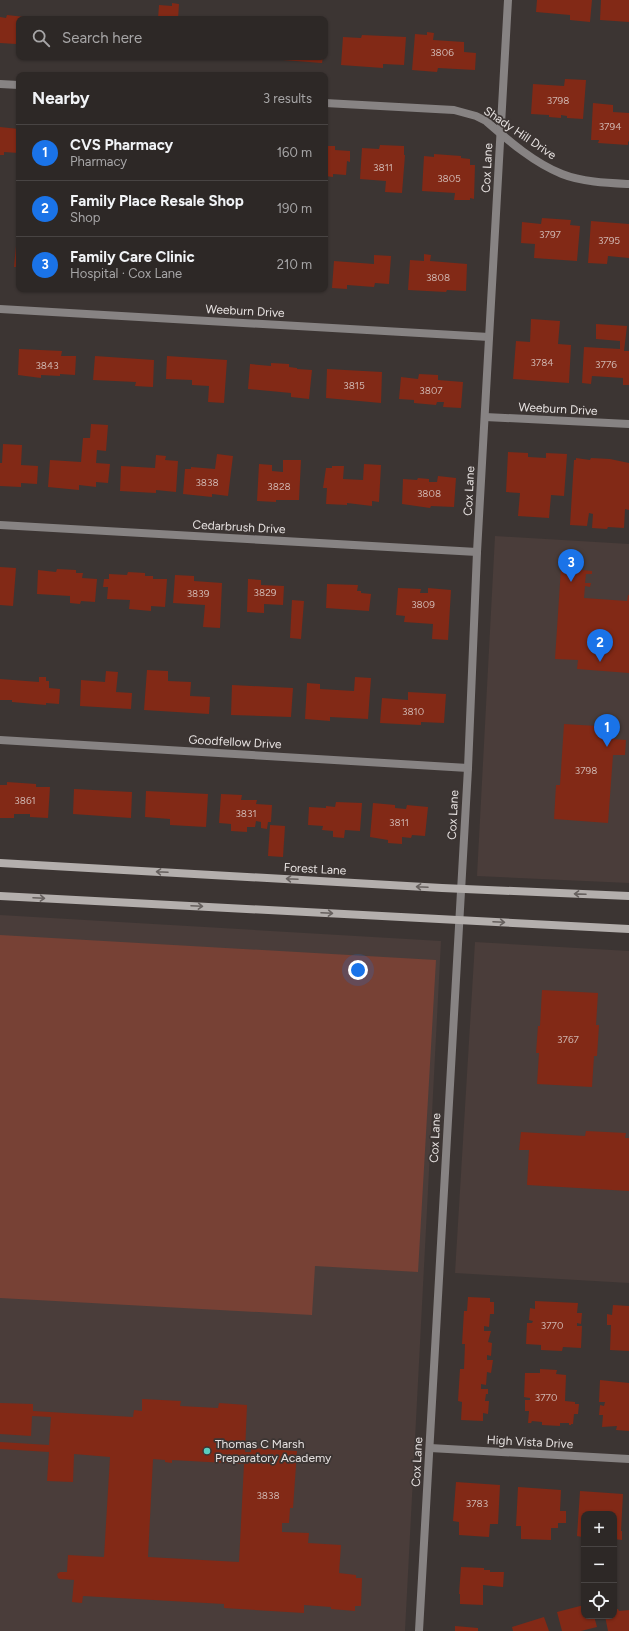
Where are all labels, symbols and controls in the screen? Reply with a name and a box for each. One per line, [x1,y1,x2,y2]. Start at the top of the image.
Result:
search box [16,16,328,60]
icon: search [30,27,52,49]
text: Search here [62,29,142,47]
house number: 3806 [430,46,454,59]
text: Nearby [32,88,90,108]
text: 3 results [263,91,312,106]
house number: 3798 [547,94,569,107]
street label: Shady Hill Drive [481,104,559,163]
house number: 3794 [599,120,621,133]
text: CVS Pharmacy [70,136,173,154]
street label: Cox Lane [479,142,495,193]
text: 1 [42,145,48,160]
text: 160 m [277,145,312,160]
text: Pharmacy [70,154,127,169]
house number: 3811 [373,161,393,174]
house number: 3805 [437,172,461,185]
text: Family Place Resale Shop [70,192,244,210]
text: 2 [41,201,49,216]
text: 190 m [277,201,312,216]
text: Shop [70,210,100,225]
house number: 3797 [539,228,562,241]
house number: 3795 [598,234,620,247]
text: Family Care Clinic [70,248,195,266]
text: 3 [41,257,49,272]
text: 210 m [277,257,312,272]
text: Hospital · Cox Lane [70,266,182,281]
house number: 3808 [426,271,450,284]
street label: Weeburn Drive [205,302,285,320]
house number: 3784 [530,356,554,369]
house number: 3776 [595,358,617,371]
house number: 3843 [35,359,59,372]
house number: 3815 [343,379,365,392]
house number: 3807 [419,384,443,397]
street label: Weeburn Drive [518,400,598,418]
street label: Cox Lane [461,465,477,516]
house number: 3838 [195,476,219,489]
house number: 3828 [267,480,291,493]
house number: 3808 [417,487,441,500]
street label: Cedarbrush Drive [192,518,286,536]
pin: 3 [558,549,584,582]
house number: 3829 [254,586,277,599]
house number: 3839 [187,587,210,600]
house number: 3809 [411,598,435,611]
pin: 2 [587,629,613,662]
house number: 3810 [402,705,424,718]
pin: 1 [594,714,620,747]
street label: Goodfellow Drive [188,733,282,751]
house number: 3798 [575,764,597,777]
street label: Cox Lane [445,789,461,840]
house number: 3861 [14,794,36,807]
house number: 3831 [235,807,257,820]
house number: 3811 [389,816,409,829]
street label: Forest Lane [283,860,347,878]
one-way arrow [156,868,169,876]
one-way arrow [286,876,299,883]
one-way arrow [416,883,429,890]
one-way arrow [574,890,587,898]
one-way arrow [32,894,45,901]
one-way arrow [190,902,203,910]
one-way arrow [320,909,333,917]
one-way arrow [492,919,505,926]
your location [348,960,368,980]
house number: 3767 [557,1033,580,1046]
street label: Cox Lane [427,1112,443,1163]
house number: 3770 [541,1319,563,1332]
house number: 3770 [535,1391,557,1404]
street label: High Vista Drive [486,1433,574,1451]
street label: Cox Lane [409,1436,425,1487]
place label: Thomas C Marsh Preparatory Academy [215,1437,332,1465]
marker: Thomas C Marsh Preparatory Academy [202,1446,212,1456]
house number: 3838 [256,1489,280,1502]
house number: 3783 [466,1497,488,1510]
map controls [581,1511,617,1619]
button: + [581,1511,617,1547]
button: − [581,1547,617,1583]
button: locate [581,1583,617,1619]

